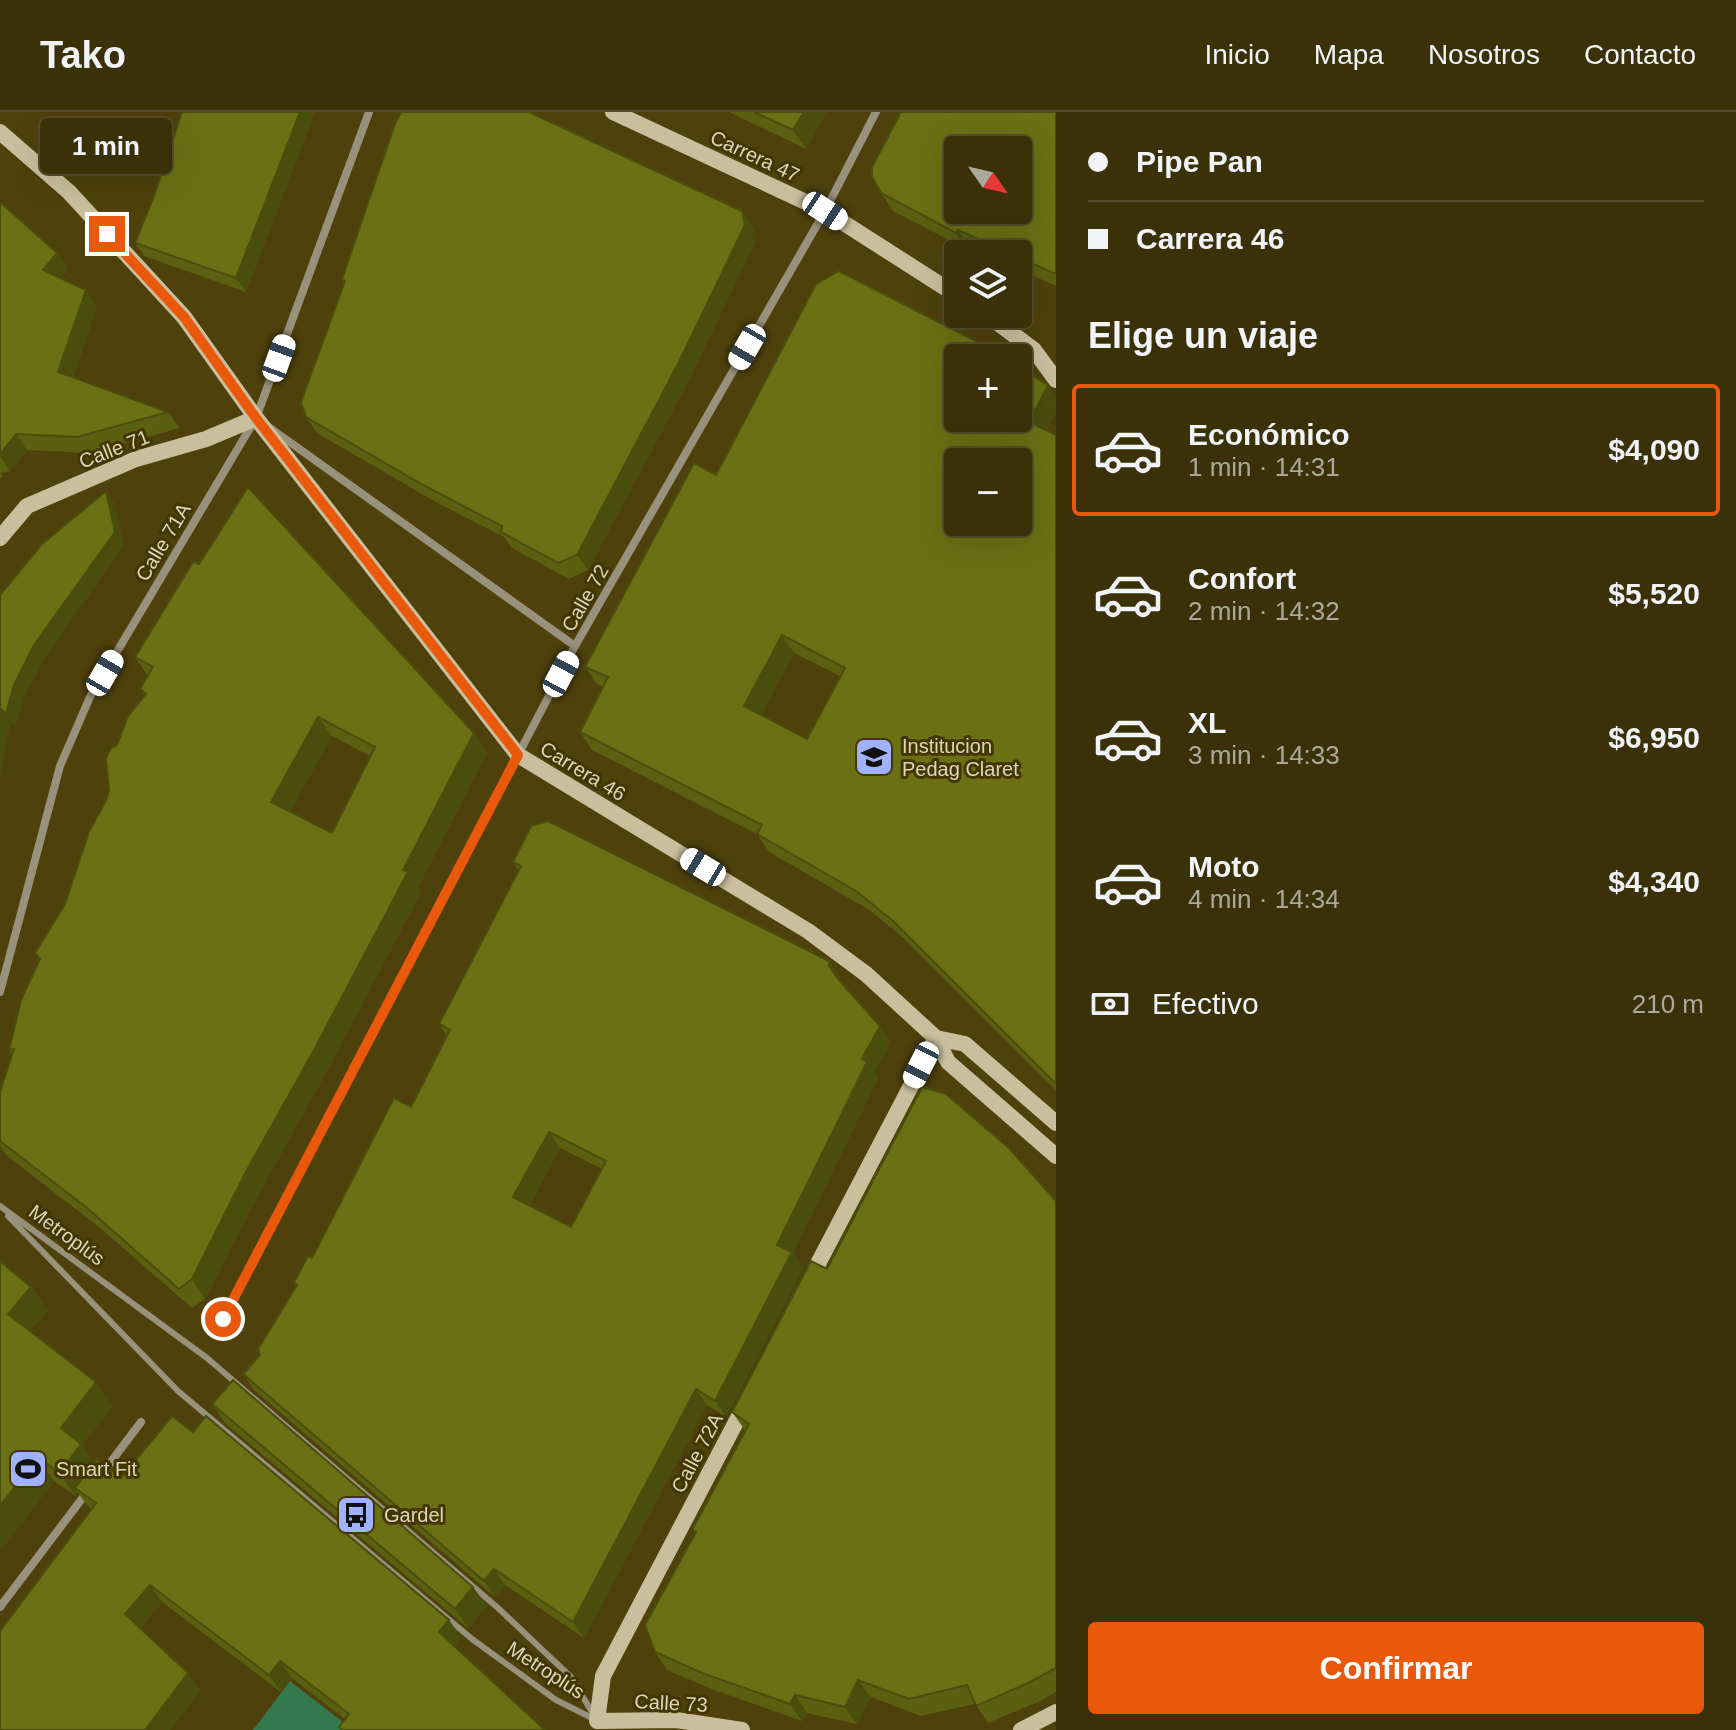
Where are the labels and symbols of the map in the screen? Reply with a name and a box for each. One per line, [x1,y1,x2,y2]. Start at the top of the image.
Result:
callout: 1 min [41,118,173,174]
street label: Carrera 47 [707,126,803,186]
north arrow [944,136,1032,224]
car [798,188,852,234]
route end [89,216,125,252]
car [725,320,769,374]
car [260,331,298,385]
street label: Calle 71 [76,426,152,472]
street label: Calle 71A [131,499,195,585]
street label: Calle 72 [557,561,613,635]
car [83,646,127,700]
car [539,647,583,701]
place label: Institucion Pedag Claret [902,735,1019,780]
school or university icon: Institucion Pedag Claret [853,736,895,778]
street label: Carrera 46 [536,737,630,805]
car [676,844,730,890]
car [899,1038,943,1092]
street label: Metroplús [25,1200,109,1270]
route start [205,1301,241,1337]
street label: Calle 72A [667,1409,727,1496]
sports icon: Smart Fit [7,1448,49,1490]
place label: Smart Fit [56,1458,138,1480]
bus stop icon: Gardel [335,1494,377,1536]
place label: Gardel [384,1504,444,1526]
street label: Metroplús [503,1637,589,1703]
street label: Calle 73 [634,1690,708,1716]

